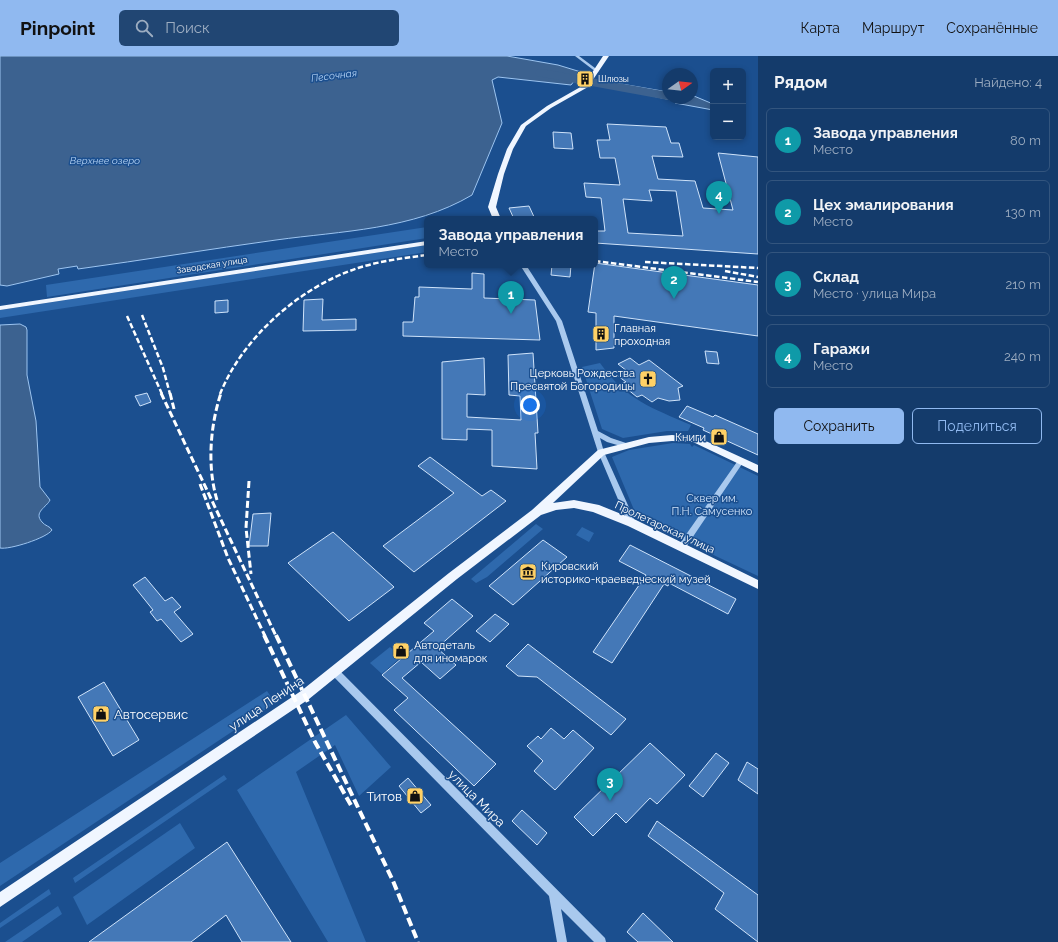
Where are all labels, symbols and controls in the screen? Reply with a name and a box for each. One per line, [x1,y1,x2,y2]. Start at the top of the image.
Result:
search box [119,10,399,46]
text: Pinpoint [20,17,95,39]
icon: search [133,17,155,39]
text: Поиск [165,19,210,37]
text: Карта [801,20,840,36]
text: Маршрут [862,20,924,36]
text: Сохранённые [946,20,1038,36]
water label: Песочная [310,67,358,84]
north arrow [662,68,698,104]
map controls [710,68,746,140]
button: + [710,68,746,104]
building icon: Шлюзы [575,69,595,89]
text: Рядом [774,72,827,92]
place label: Шлюзы [598,74,629,84]
text: Найдено: 4 [974,75,1042,90]
button: − [710,104,746,140]
text: Завода управления [813,124,958,142]
text: 1 [785,133,791,148]
text: 80 m [1010,133,1041,148]
text: Место [813,142,853,157]
water label: Верхнее озеро [70,155,140,166]
pin: 4 [706,181,732,214]
text: Цех эмалирования [813,196,954,214]
text: 2 [784,205,792,220]
text: 130 m [1005,205,1041,220]
text: Место [813,214,853,229]
popup [424,216,598,268]
text: Завода управления [439,226,583,244]
text: Место [439,244,479,259]
street label: Заводская улица [176,254,248,276]
pin: 2 [661,266,687,299]
text: Склад [813,268,859,286]
text: 3 [784,277,792,292]
text: 210 m [1005,277,1041,292]
pin: 1 [498,281,524,314]
text: Место · улица Мира [813,286,936,301]
place label: Главная проходная [614,322,670,348]
building icon: Главная проходная [591,324,611,344]
text: Гаражи [813,340,870,358]
text: 4 [784,349,792,364]
text: 240 m [1004,349,1041,364]
text: Место [813,358,853,373]
place label: Церковь Рождества Пресвятой Богородицы [510,367,635,393]
church icon: Церковь Рождества Пресвятой Богородицы [638,369,658,389]
your location [520,395,540,415]
button: Сохранить [774,408,904,444]
button: Поделиться [912,408,1042,444]
shop icon: Книги [709,427,729,447]
place label: Книги [675,431,706,444]
park label: Сквер им. П.Н. Самусенко [672,492,753,518]
street label: Пролетарская улица [613,499,717,556]
place label: Кировский историко-краеведческий музей [541,560,710,586]
museum icon: Кировский историко-краеведческий музей [518,562,538,582]
place label: Автодеталь для иномарок [414,639,488,665]
shop icon: Автодеталь для иномарок [391,641,411,661]
street label: улица Ленина [226,673,307,734]
shop icon: Автосервис [91,704,111,724]
place label: Автосервис [114,707,188,722]
street label: улица Мира [445,767,508,830]
pin: 3 [597,768,623,801]
shop icon: Титов [405,786,425,806]
place label: Титов [367,789,402,804]

